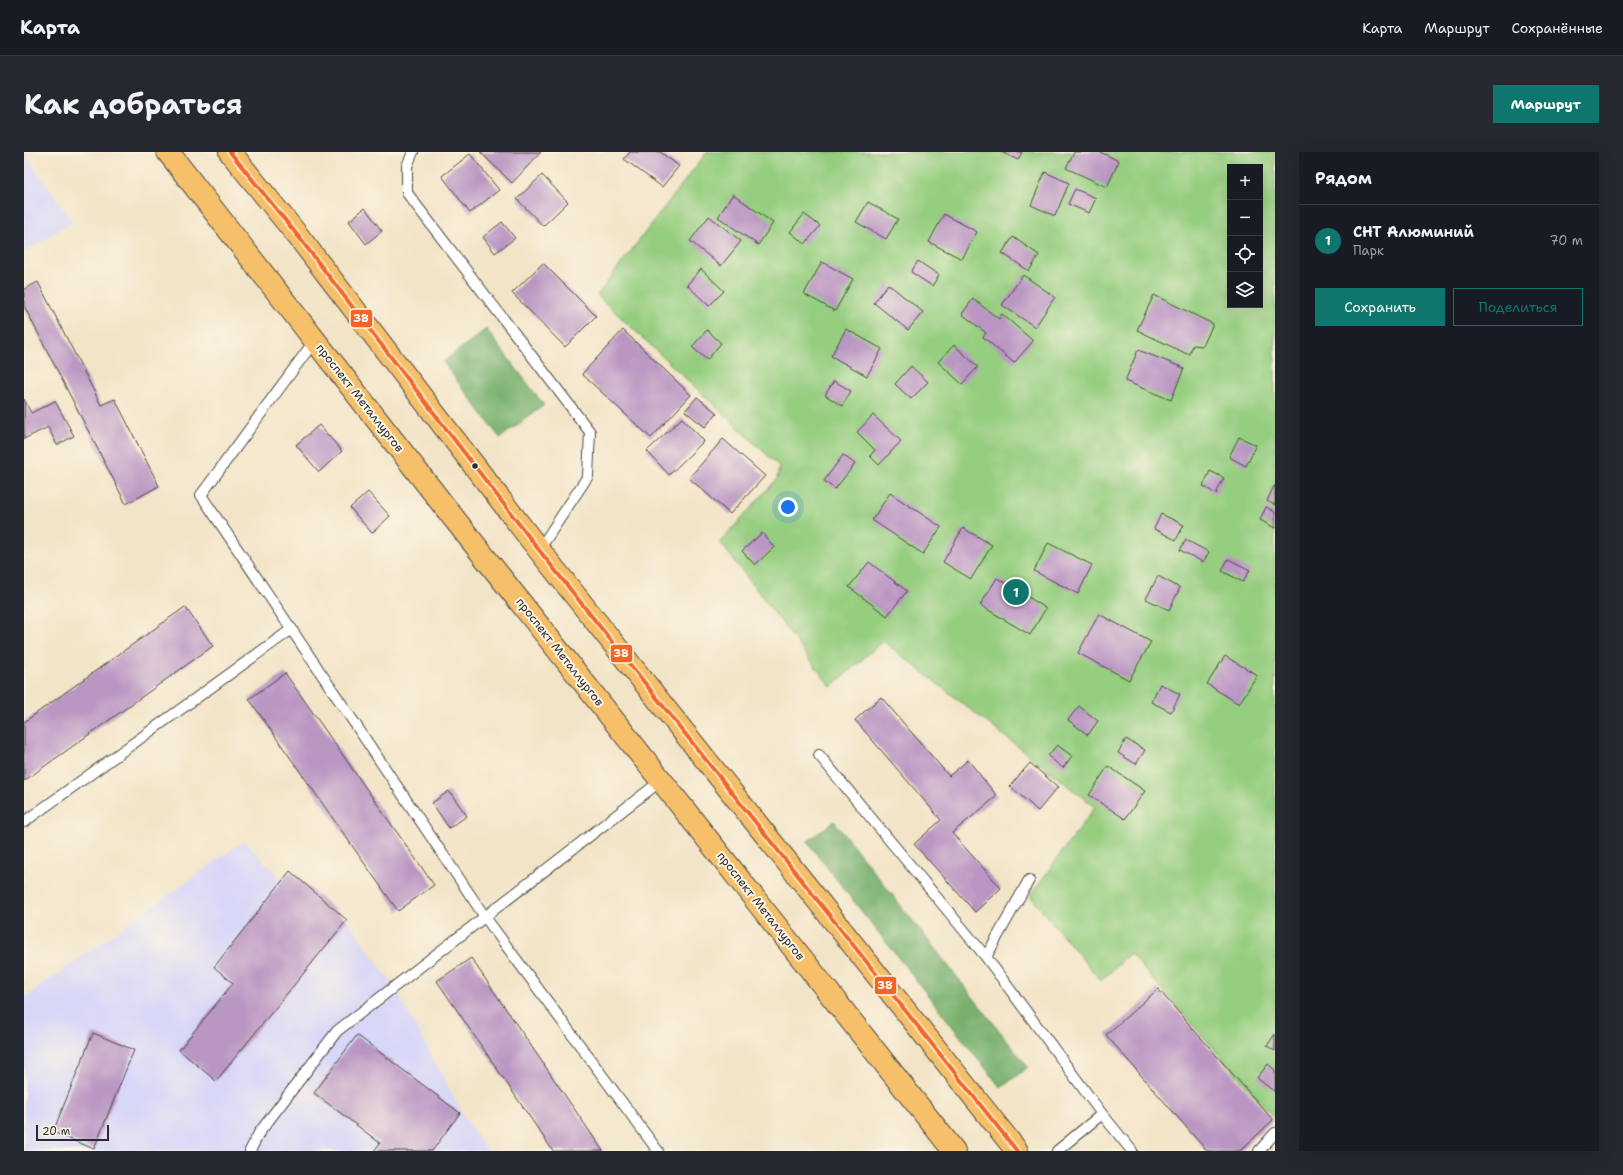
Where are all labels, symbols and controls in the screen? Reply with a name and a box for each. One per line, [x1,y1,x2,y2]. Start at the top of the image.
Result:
text: Карта [20,15,80,40]
text: Карта [1362,19,1402,37]
text: Маршрут [1424,19,1490,37]
text: Сохранённые [1512,19,1603,37]
text: Как добраться [24,85,243,123]
button: Маршрут [1493,85,1599,123]
map controls [1227,164,1263,308]
button: + [1227,164,1263,200]
text: Рядом [1315,167,1372,189]
button: − [1227,200,1263,236]
text: СНТ Алюминий [1353,222,1474,242]
text: 1 [1325,232,1331,249]
text: 70 m [1549,232,1583,249]
button: locate [1227,236,1263,272]
text: Парк [1353,242,1384,259]
button: layers [1227,272,1263,308]
button: Сохранить [1315,288,1445,326]
button: Поделиться [1453,288,1583,326]
line badge: 38 [350,309,373,328]
text: 38 [353,311,369,326]
street label: проспект Металлургов [313,340,407,456]
unlabelled marker [470,461,480,471]
your location [778,497,798,517]
pin: 1 [1003,577,1029,607]
street label: проспект Металлургов [513,594,607,710]
line badge: 38 [610,644,633,663]
text: 38 [613,646,629,661]
street label: проспект Металлургов [714,848,808,964]
line badge: 38 [874,976,897,995]
text: 38 [877,978,893,993]
scale bar [36,1123,109,1142]
text: 20 m [42,1124,70,1139]

